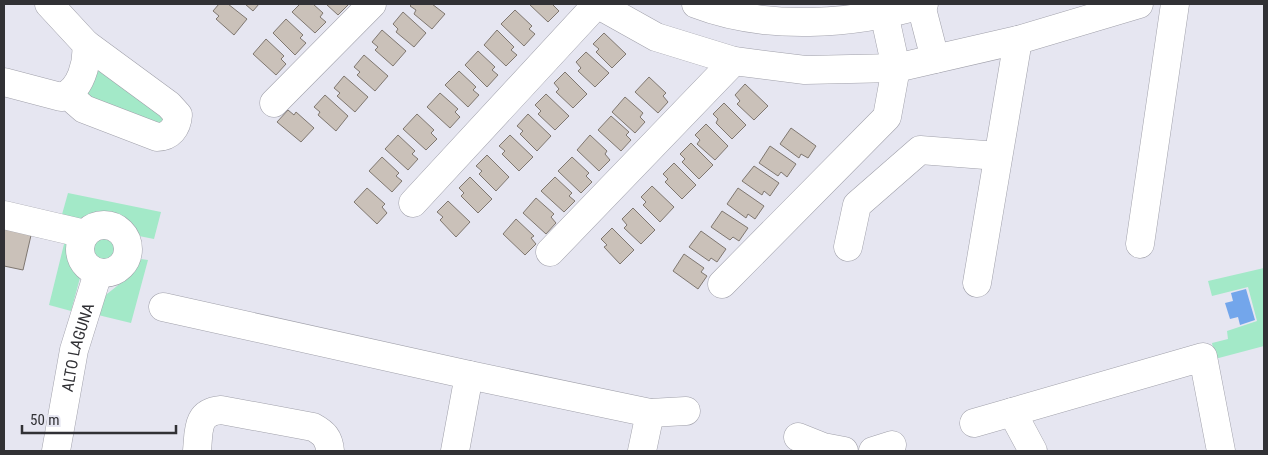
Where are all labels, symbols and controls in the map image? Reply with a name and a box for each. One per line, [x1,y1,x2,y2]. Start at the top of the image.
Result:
street label: ALTO LAGUNA [57,301,98,393]
scale bar [22,402,176,434]
text: 50 m [30,411,60,429]

